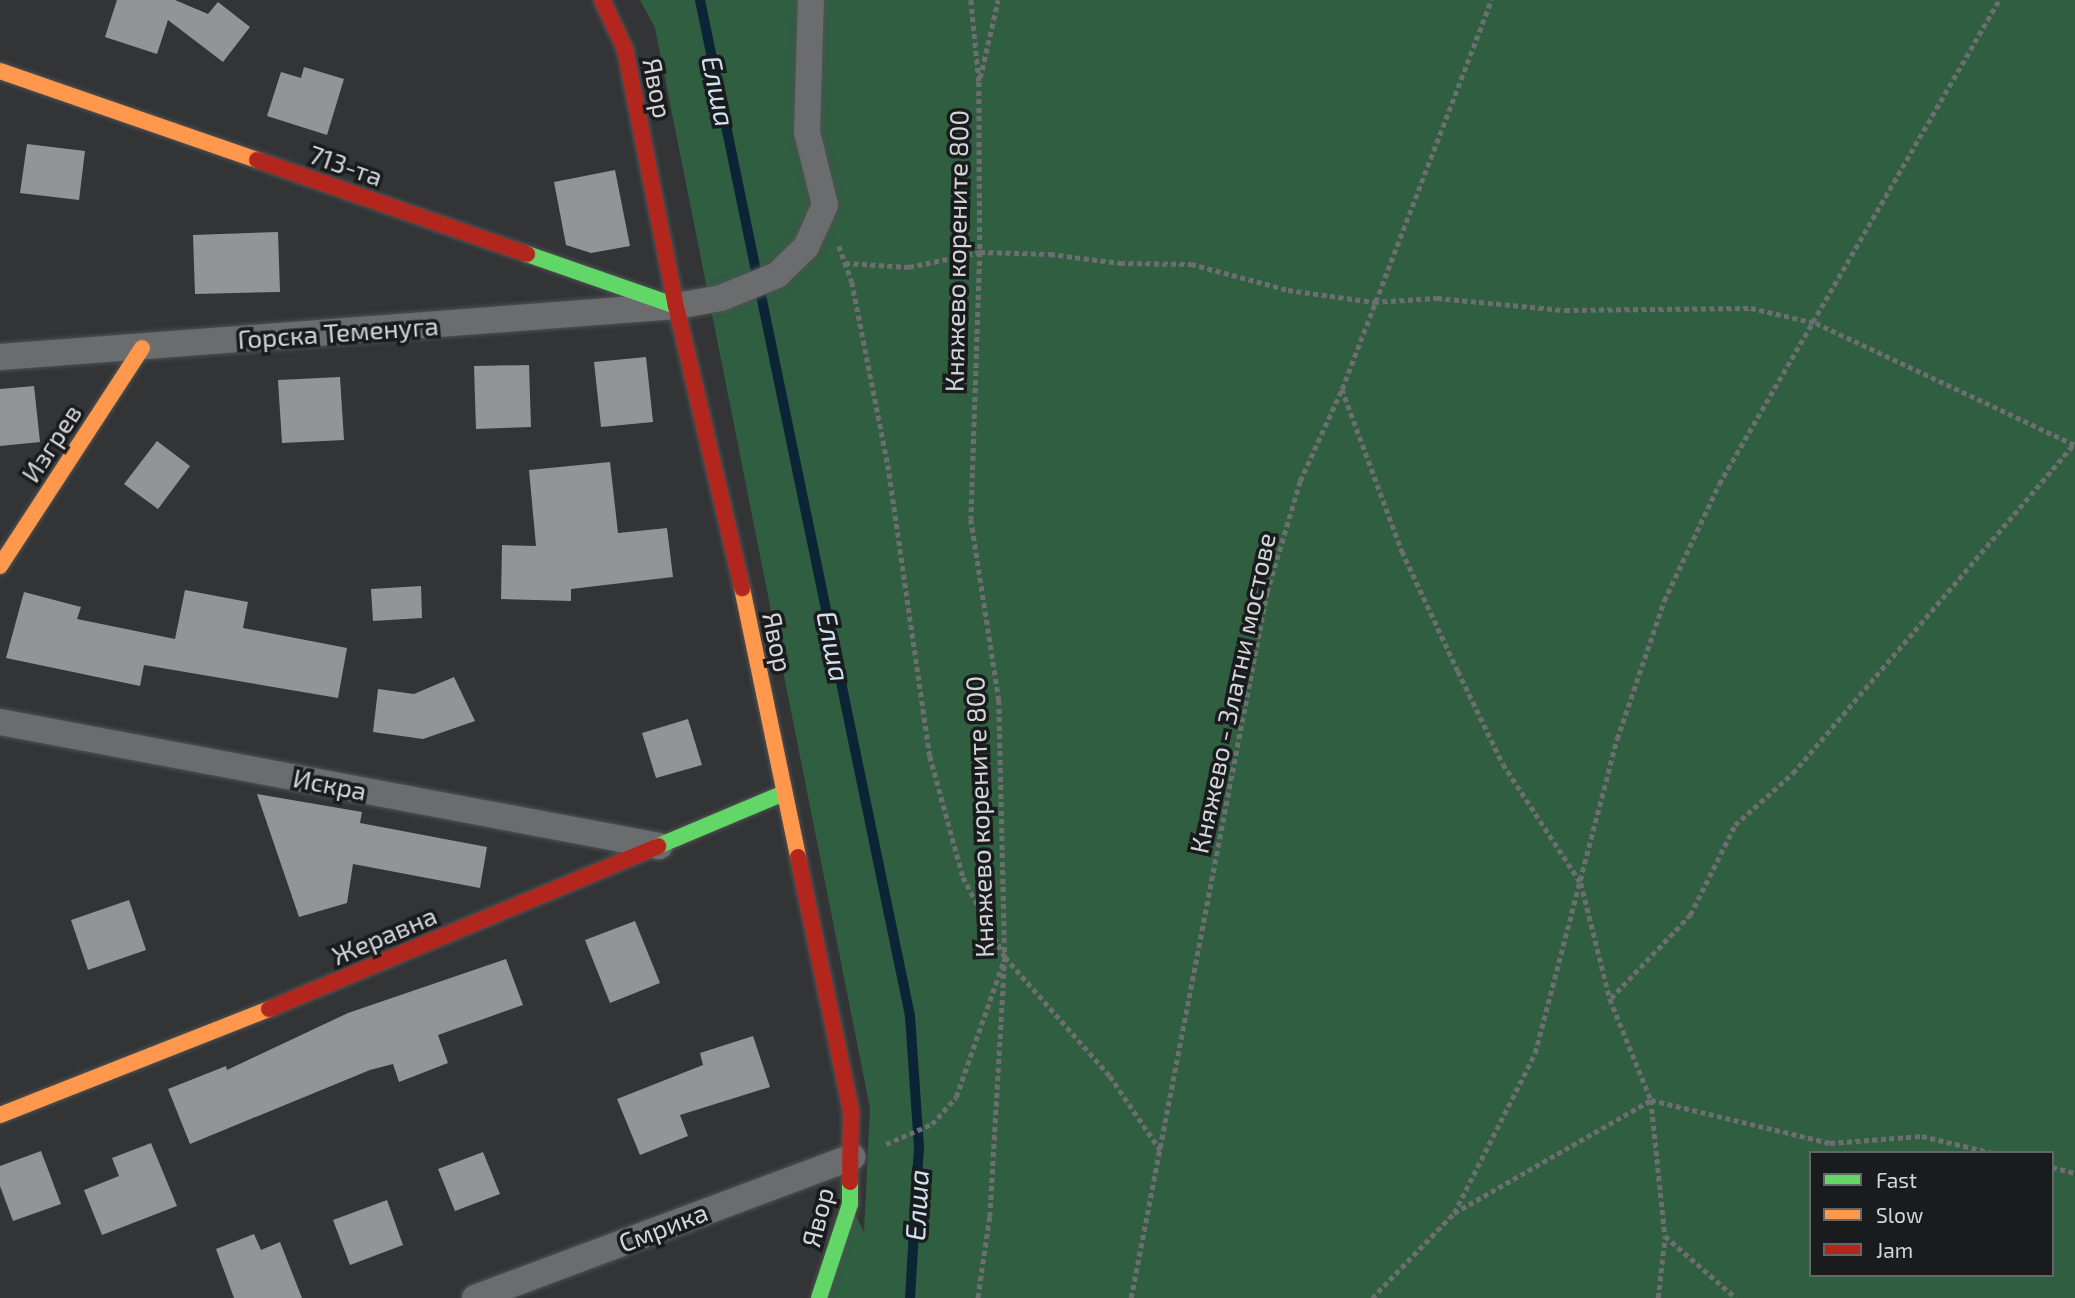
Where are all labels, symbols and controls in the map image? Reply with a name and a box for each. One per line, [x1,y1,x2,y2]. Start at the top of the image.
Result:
water label: Елша [695,53,743,129]
street label: Явор [637,55,679,121]
street label: Княжево корените 800 [938,110,974,392]
street label: 713-та [305,138,387,192]
street label: Горска Теменуга [237,309,439,355]
street label: Изгрев [14,398,88,488]
street label: Княжево - Златни мостове [1183,530,1281,856]
water label: Елша [810,608,858,684]
street label: Явор [756,609,800,675]
street label: Княжево корените 800 [958,675,1000,959]
street label: Искра [291,762,369,806]
street label: Жеравна [327,899,441,971]
legend [1809,1151,2054,1277]
text: Fast [1876,1167,1917,1192]
water label: Елша [897,1168,935,1242]
street label: Явор [795,1184,839,1250]
street label: Смрика [614,1196,712,1258]
text: Slow [1876,1202,1923,1227]
text: Jam [1876,1237,1913,1262]

